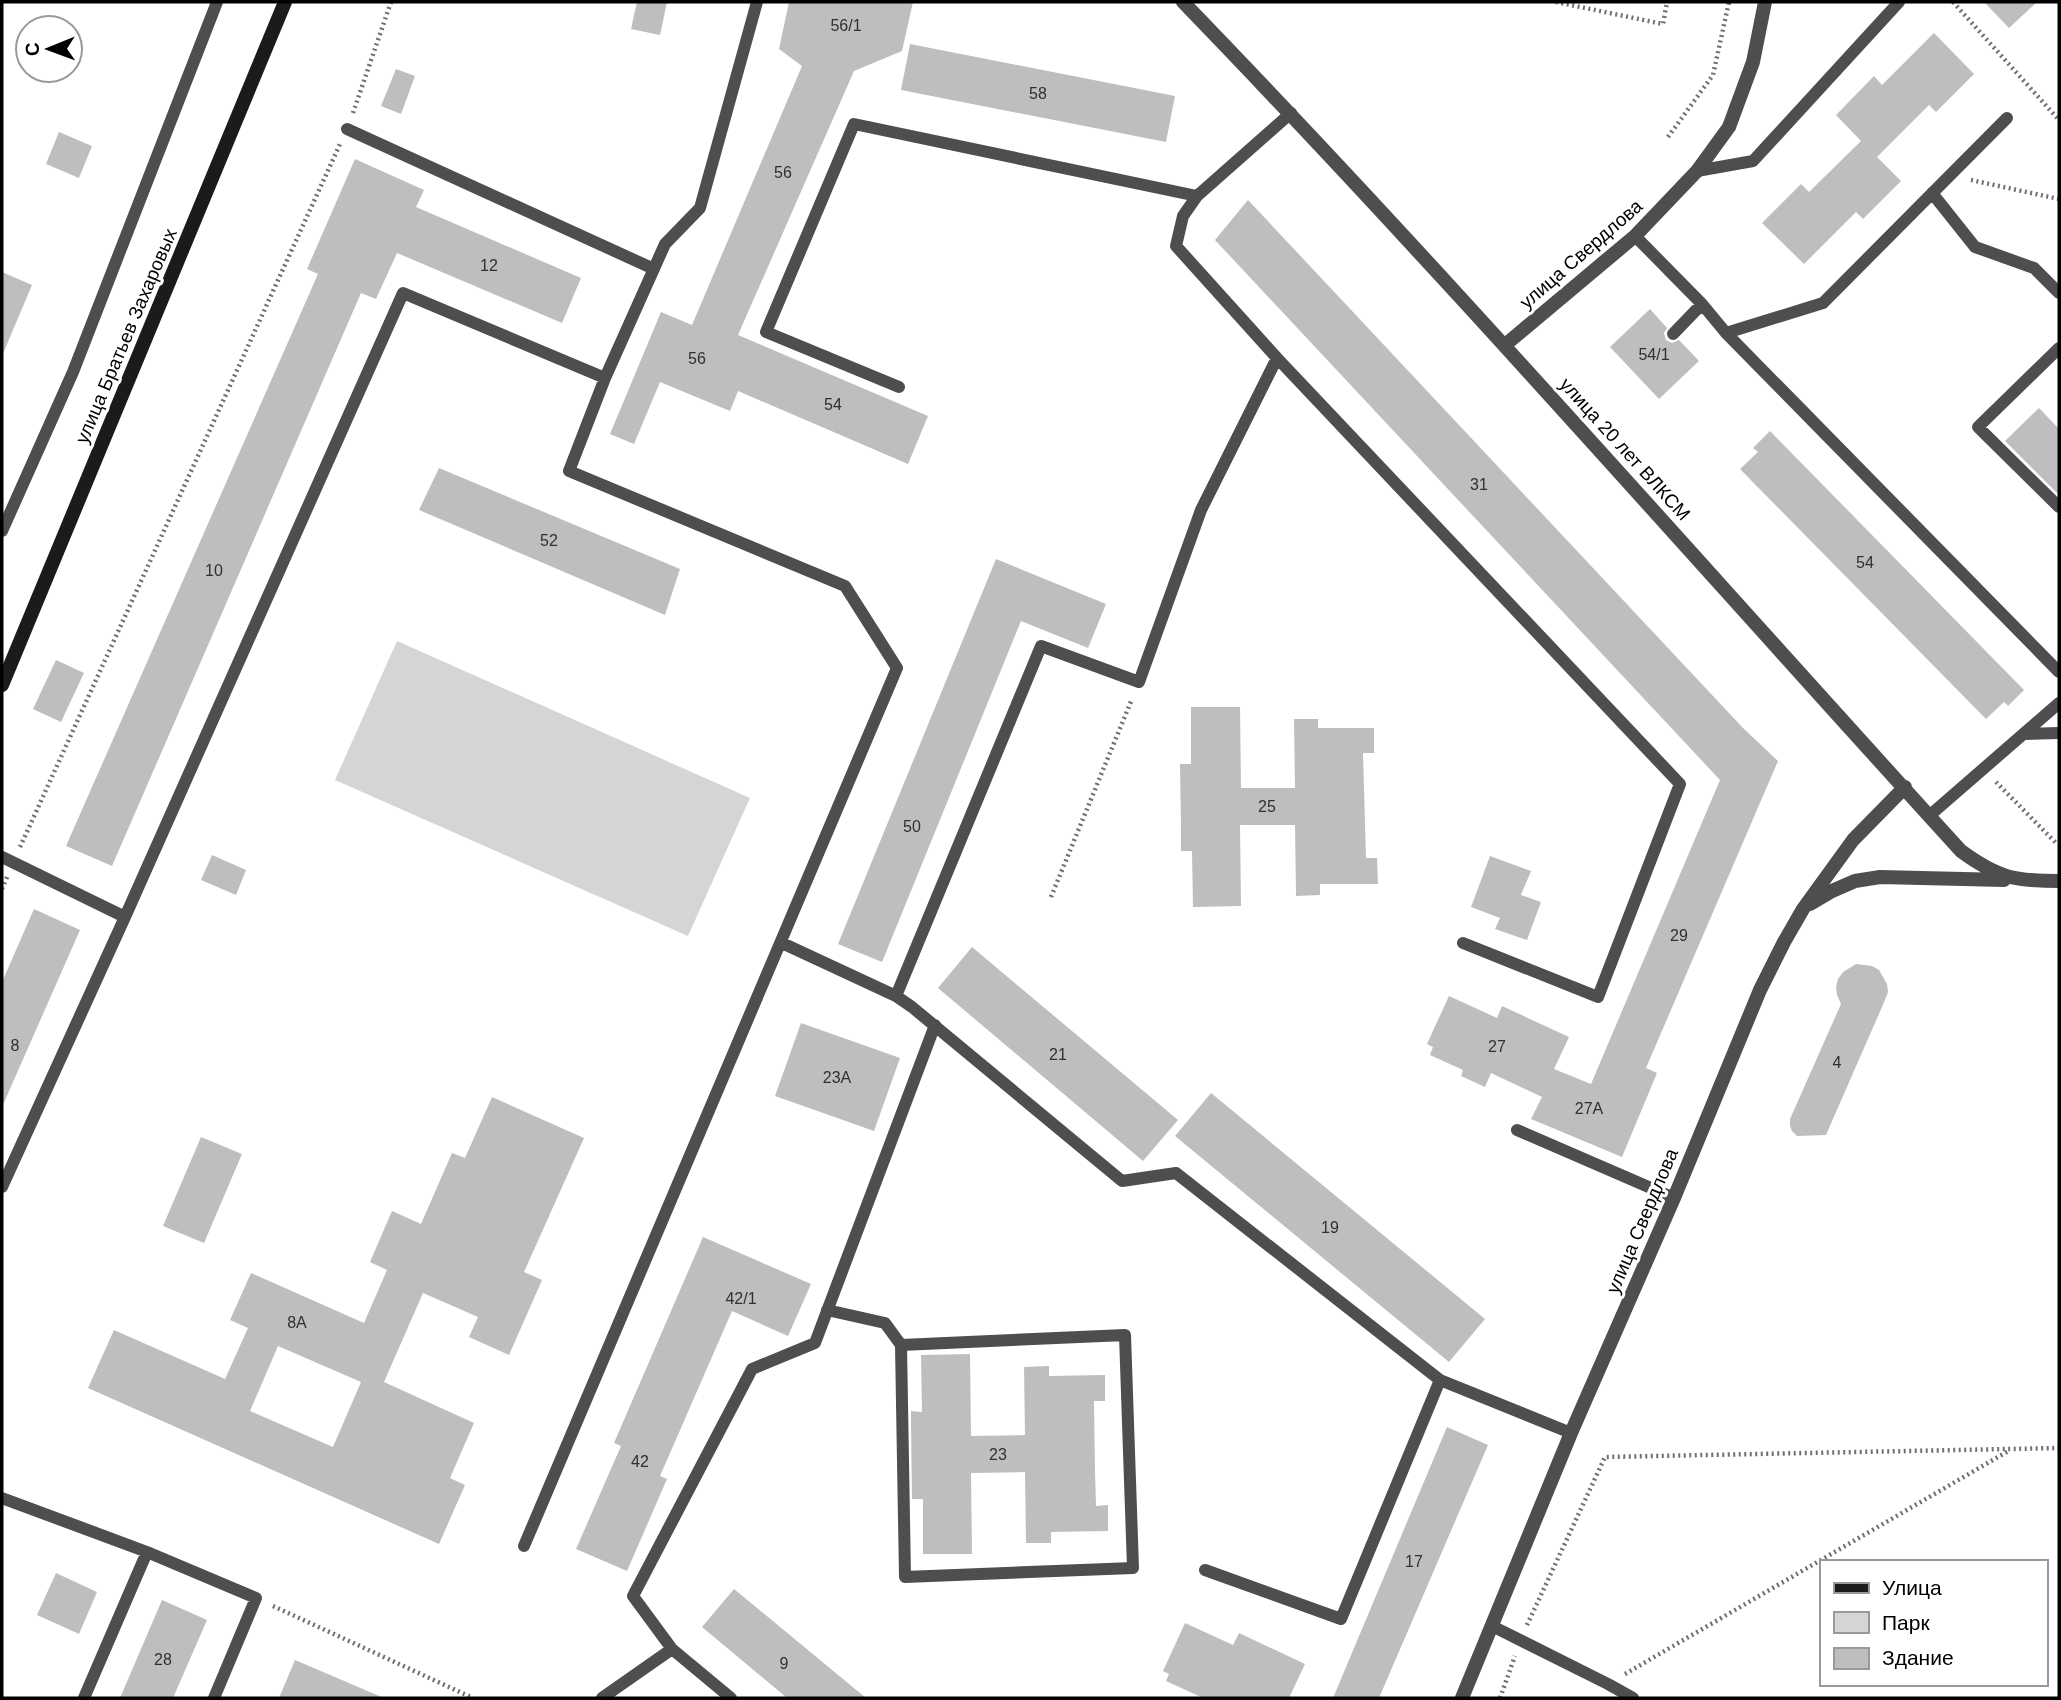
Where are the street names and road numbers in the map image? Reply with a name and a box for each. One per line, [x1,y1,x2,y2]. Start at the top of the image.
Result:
street label: улица Свердлова [1516,195,1647,313]
street label: улица Братьев Захаровых [71,225,181,447]
street label: улица 20 лет ВЛКСМ [1556,374,1694,524]
street label: улица Свердлова [1602,1145,1682,1297]

